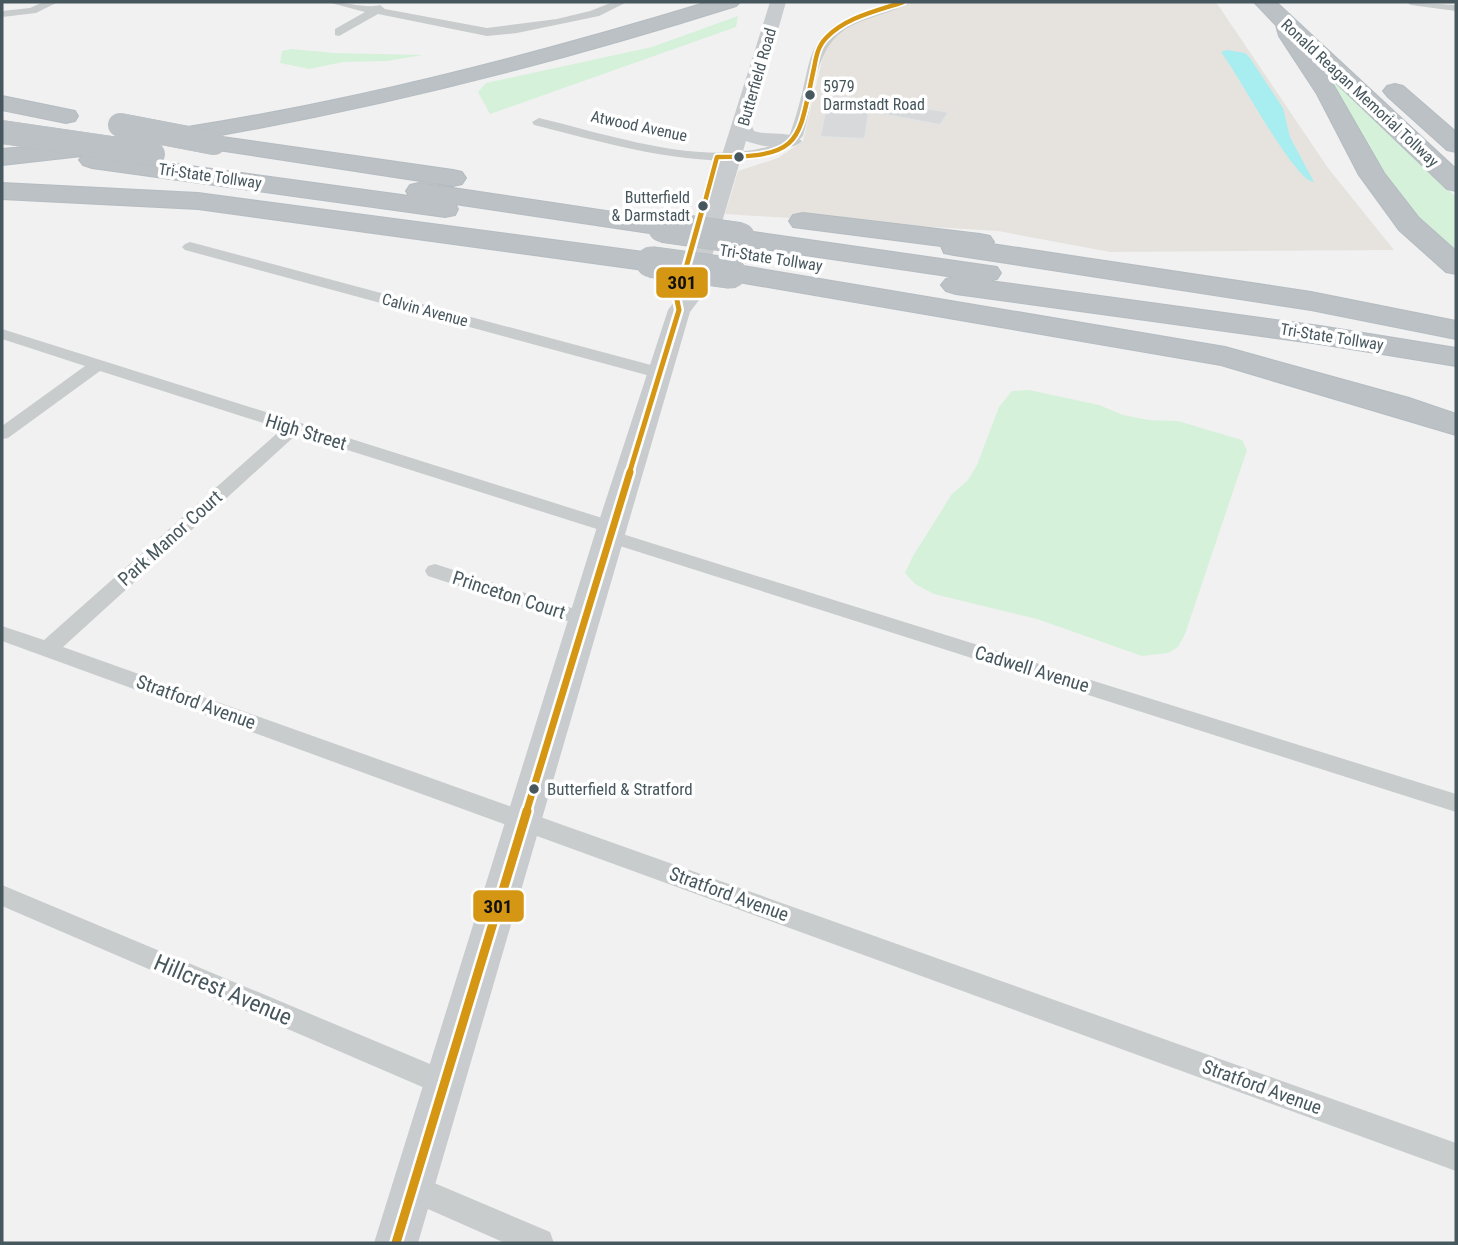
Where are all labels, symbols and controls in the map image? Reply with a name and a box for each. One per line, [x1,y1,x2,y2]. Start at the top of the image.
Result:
street label: Ronald Reagan Memorial Tollway [1277,15,1443,171]
street label: Butterfield Road [734,26,780,128]
place label: 5979 Darmstadt Road [823,77,925,114]
marker: 5979 Darmstadt Road [803,88,817,102]
street label: Atwood Avenue [589,107,689,145]
unlabelled marker [732,150,746,164]
street label: Tri-State Tollway [157,159,263,193]
place label: Butterfield & Darmstadt [612,188,690,225]
marker: Butterfield & Darmstadt [696,199,710,213]
street label: Tri-State Tollway [718,240,824,276]
line badge: 301 [655,266,709,299]
text: 301 [668,271,696,294]
street label: Calvin Avenue [380,289,470,331]
street label: Tri-State Tollway [1279,319,1385,355]
street label: High Street [263,409,349,455]
street label: Park Manor Court [113,485,227,591]
street label: Princeton Court [450,566,568,624]
street label: Cadwell Avenue [972,641,1092,697]
street label: Stratford Avenue [133,670,259,734]
place label: Butterfield & Stratford [547,779,693,799]
marker: Butterfield & Stratford [527,782,541,796]
street label: Stratford Avenue [666,862,792,926]
line badge: 301 [472,889,525,923]
text: 301 [484,895,512,918]
street label: Hillcrest Avenue [150,949,296,1031]
street label: Stratford Avenue [1199,1055,1325,1119]

